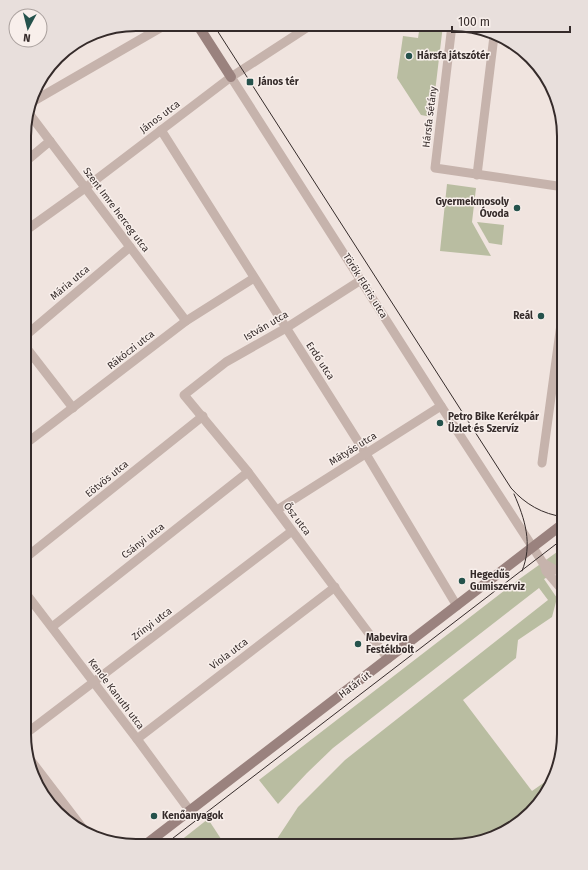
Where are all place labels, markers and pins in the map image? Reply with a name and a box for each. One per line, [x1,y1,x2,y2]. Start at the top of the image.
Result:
place label: Hársfa játszótér [417,49,491,62]
marker: Hársfa játszótér [404,51,414,61]
place label: János tér [257,75,300,88]
marker: János tér [245,77,255,87]
place label: Gyermekmosoly Óvoda [435,196,510,220]
marker: Gyermekmosoly Óvoda [512,203,522,213]
place label: Reál [513,309,533,322]
marker: Reál [536,311,546,321]
place label: Petro Bike Kerékpár Üzlet és Szervíz [448,410,540,435]
marker: Petro Bike Kerékpár Üzlet és Szervíz [435,418,445,428]
place label: Hegedűs Gumiszerviz [470,568,525,593]
marker: Hegedűs Gumiszerviz [457,576,467,586]
place label: Mabevira Festékbolt [366,632,414,656]
marker: Mabevira Festékbolt [353,639,363,649]
place label: Kenőanyagok [162,809,224,822]
marker: Kenőanyagok [149,811,159,821]

